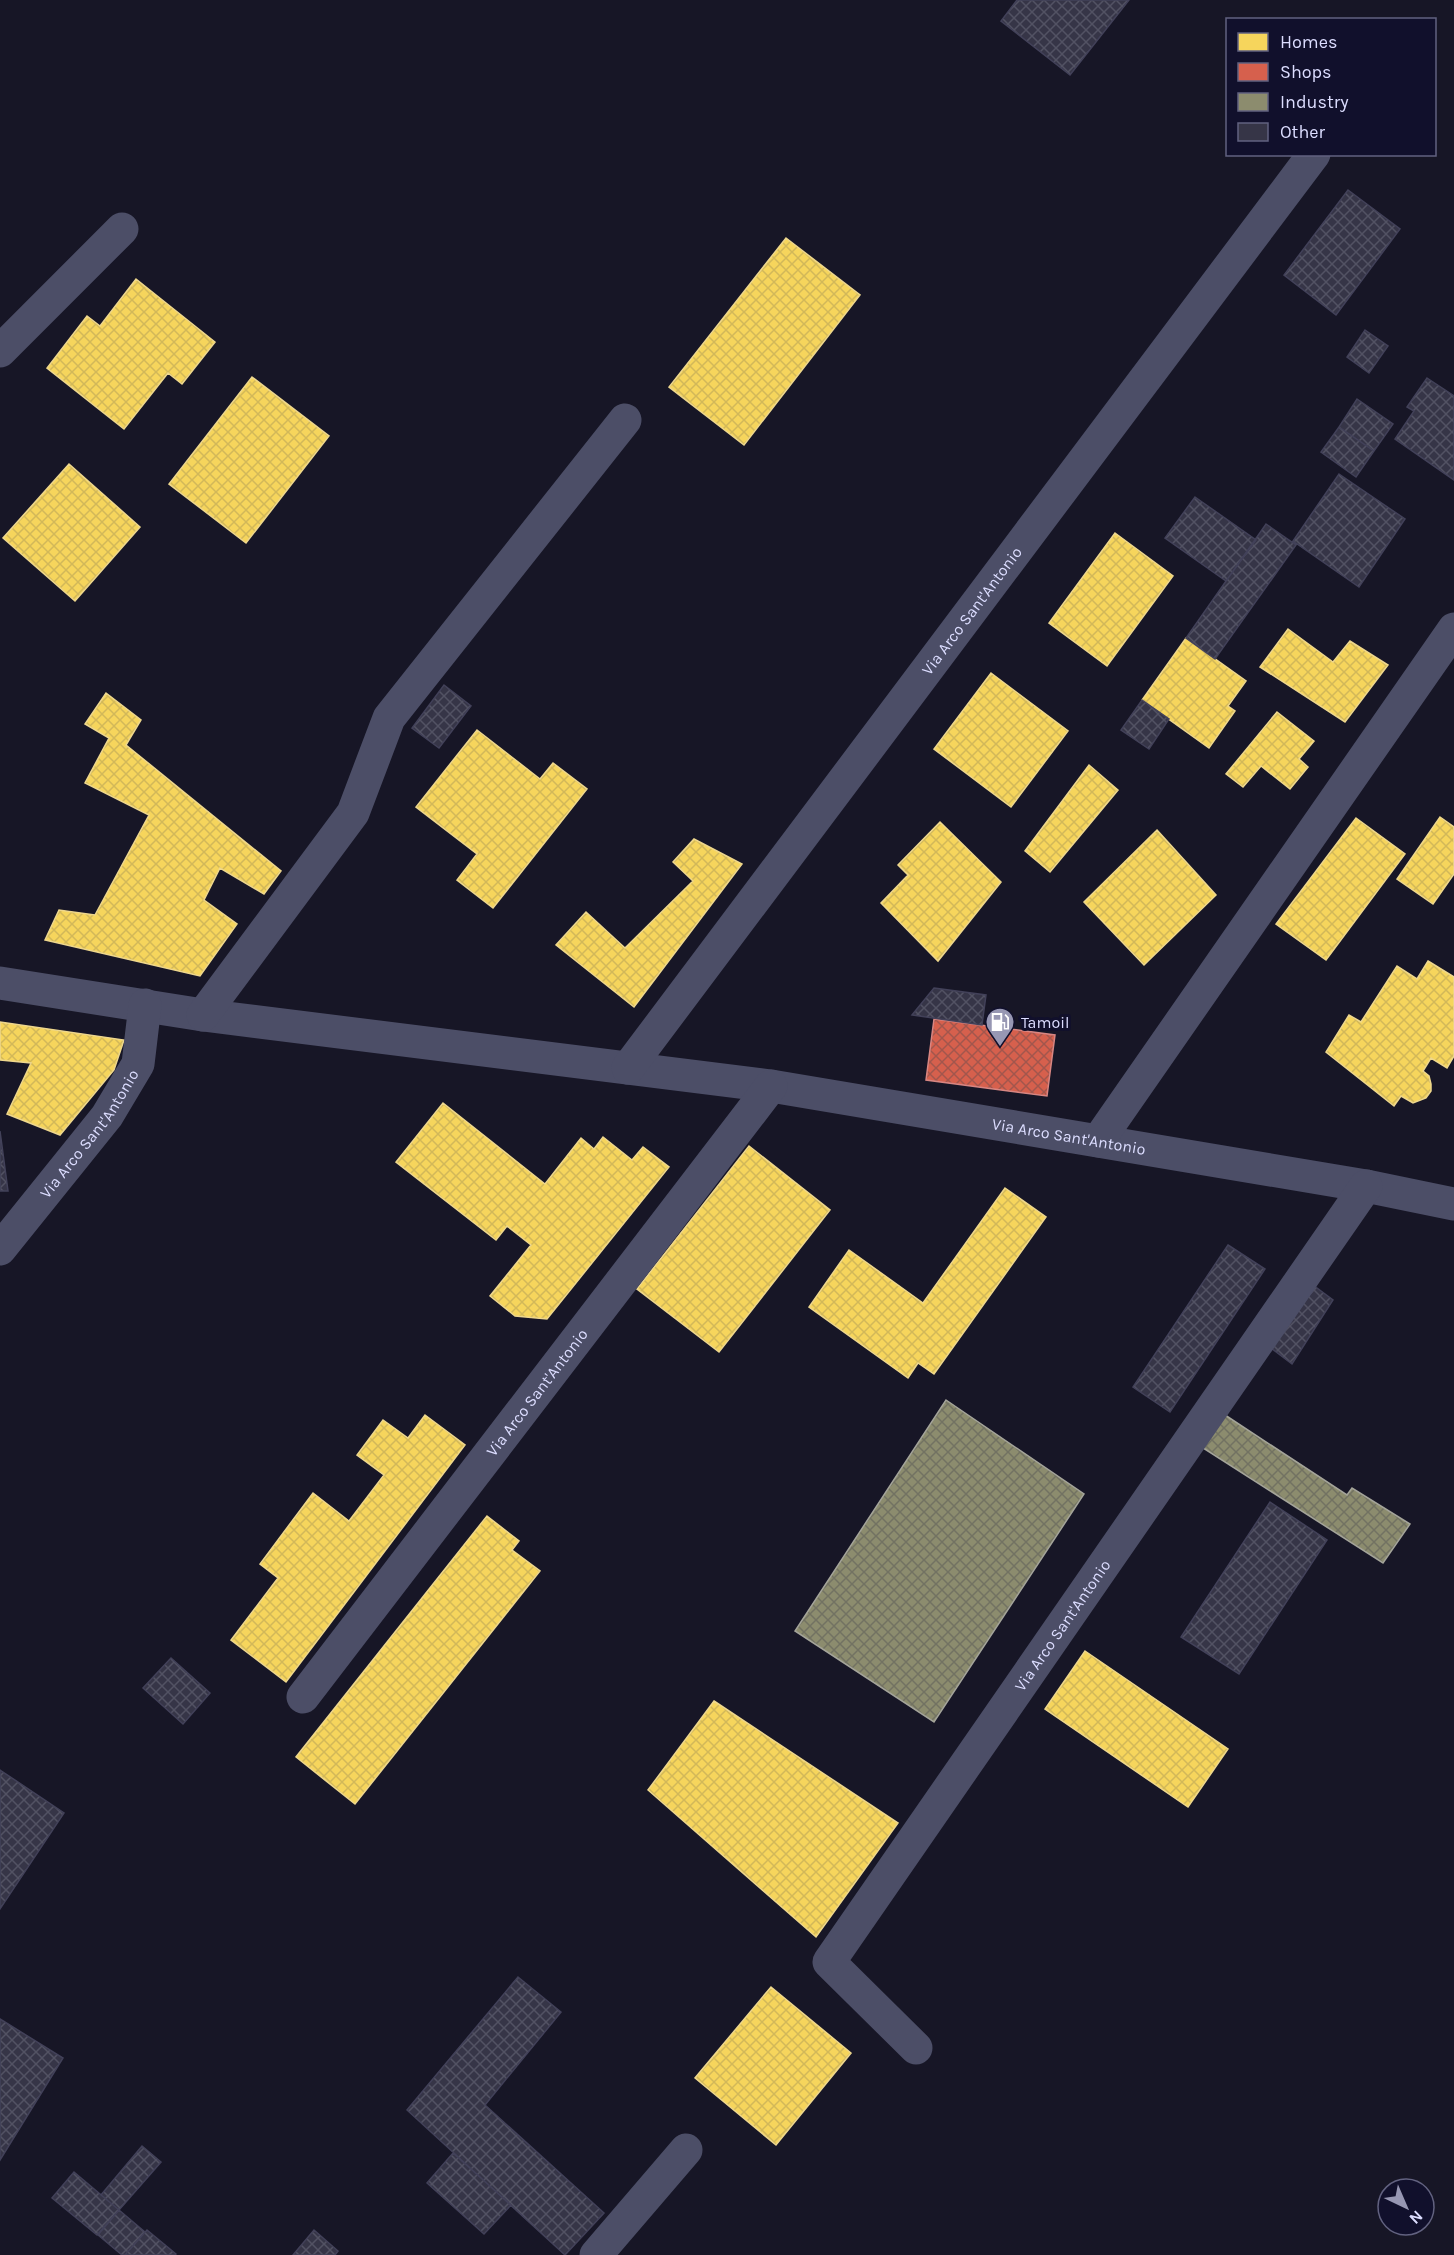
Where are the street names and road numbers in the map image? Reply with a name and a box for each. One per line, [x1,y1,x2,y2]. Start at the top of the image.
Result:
street label: Via Arco Sant'Antonio [917,543,1026,678]
street label: Via Arco Sant'Antonio [35,1066,142,1202]
street label: Via Arco Sant'Antonio [991,1114,1147,1158]
street label: Via Arco Sant'Antonio [482,1325,591,1460]
street label: Via Arco Sant'Antonio [1010,1556,1114,1694]

